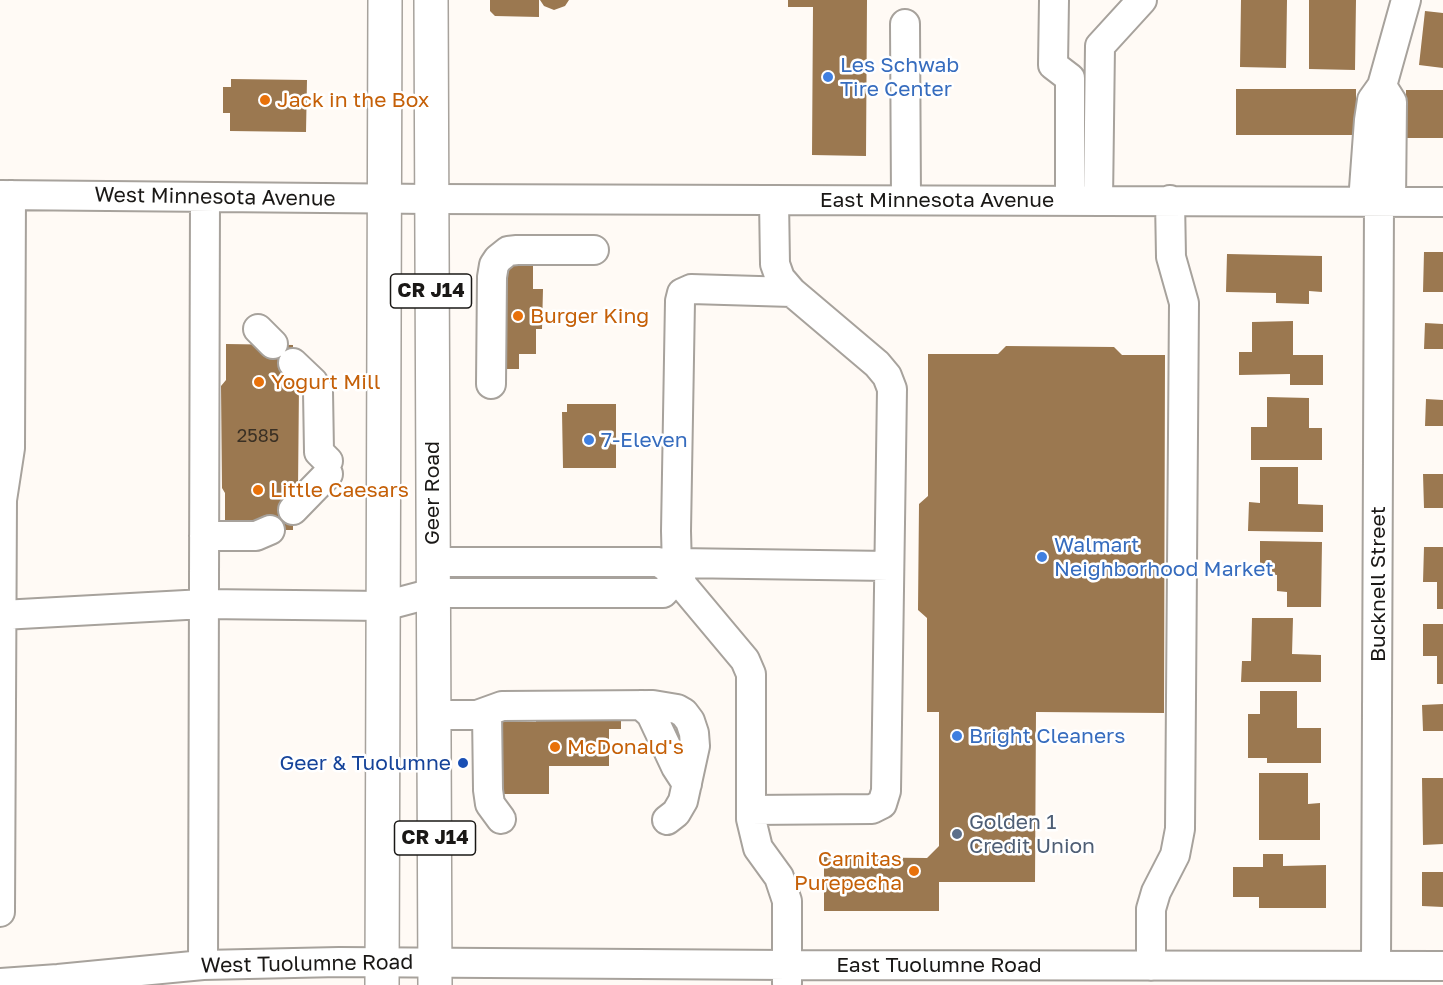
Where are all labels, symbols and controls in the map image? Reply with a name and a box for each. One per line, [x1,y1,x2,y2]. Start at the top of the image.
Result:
place label: Les Schwab Tire Center [840,52,959,102]
marker: Les Schwab Tire Center [821,70,835,84]
place label: Jack in the Box [277,87,429,113]
marker: Jack in the Box [258,93,272,107]
street label: West Minnesota Avenue [94,182,336,212]
street label: East Minnesota Avenue [820,187,1054,213]
road number: CR J14 [390,274,472,308]
place label: Burger King [530,303,649,329]
marker: Burger King [511,309,525,323]
place label: Yogurt Mill [271,369,380,395]
marker: Yogurt Mill [252,375,266,389]
house number: 2585 [237,425,279,447]
place label: 7-Eleven [601,427,688,453]
marker: 7-Eleven [582,433,596,447]
street label: Geer Road [419,441,445,545]
place label: Little Caesars [270,477,409,503]
marker: Little Caesars [251,483,265,497]
street label: Bucknell Street [1365,506,1391,662]
place label: Walmart Neighborhood Market [1054,532,1274,582]
marker: Walmart Neighborhood Market [1035,550,1049,564]
place label: Bright Cleaners [969,723,1125,749]
marker: Bright Cleaners [950,729,964,743]
place label: McDonald's [567,734,684,760]
marker: McDonald's [548,740,562,754]
place label: Geer & Tuolumne [280,750,451,776]
marker: Geer & Tuolumne [456,756,470,770]
place label: Golden 1 Credit Union [969,809,1095,859]
road number: CR J14 [394,821,476,855]
marker: Golden 1 Credit Union [950,827,964,841]
place label: Carnitas Purepecha [794,846,902,896]
marker: Carnitas Purepecha [907,864,921,878]
street label: West Tuolumne Road [201,950,413,978]
street label: East Tuolumne Road [836,952,1042,978]

